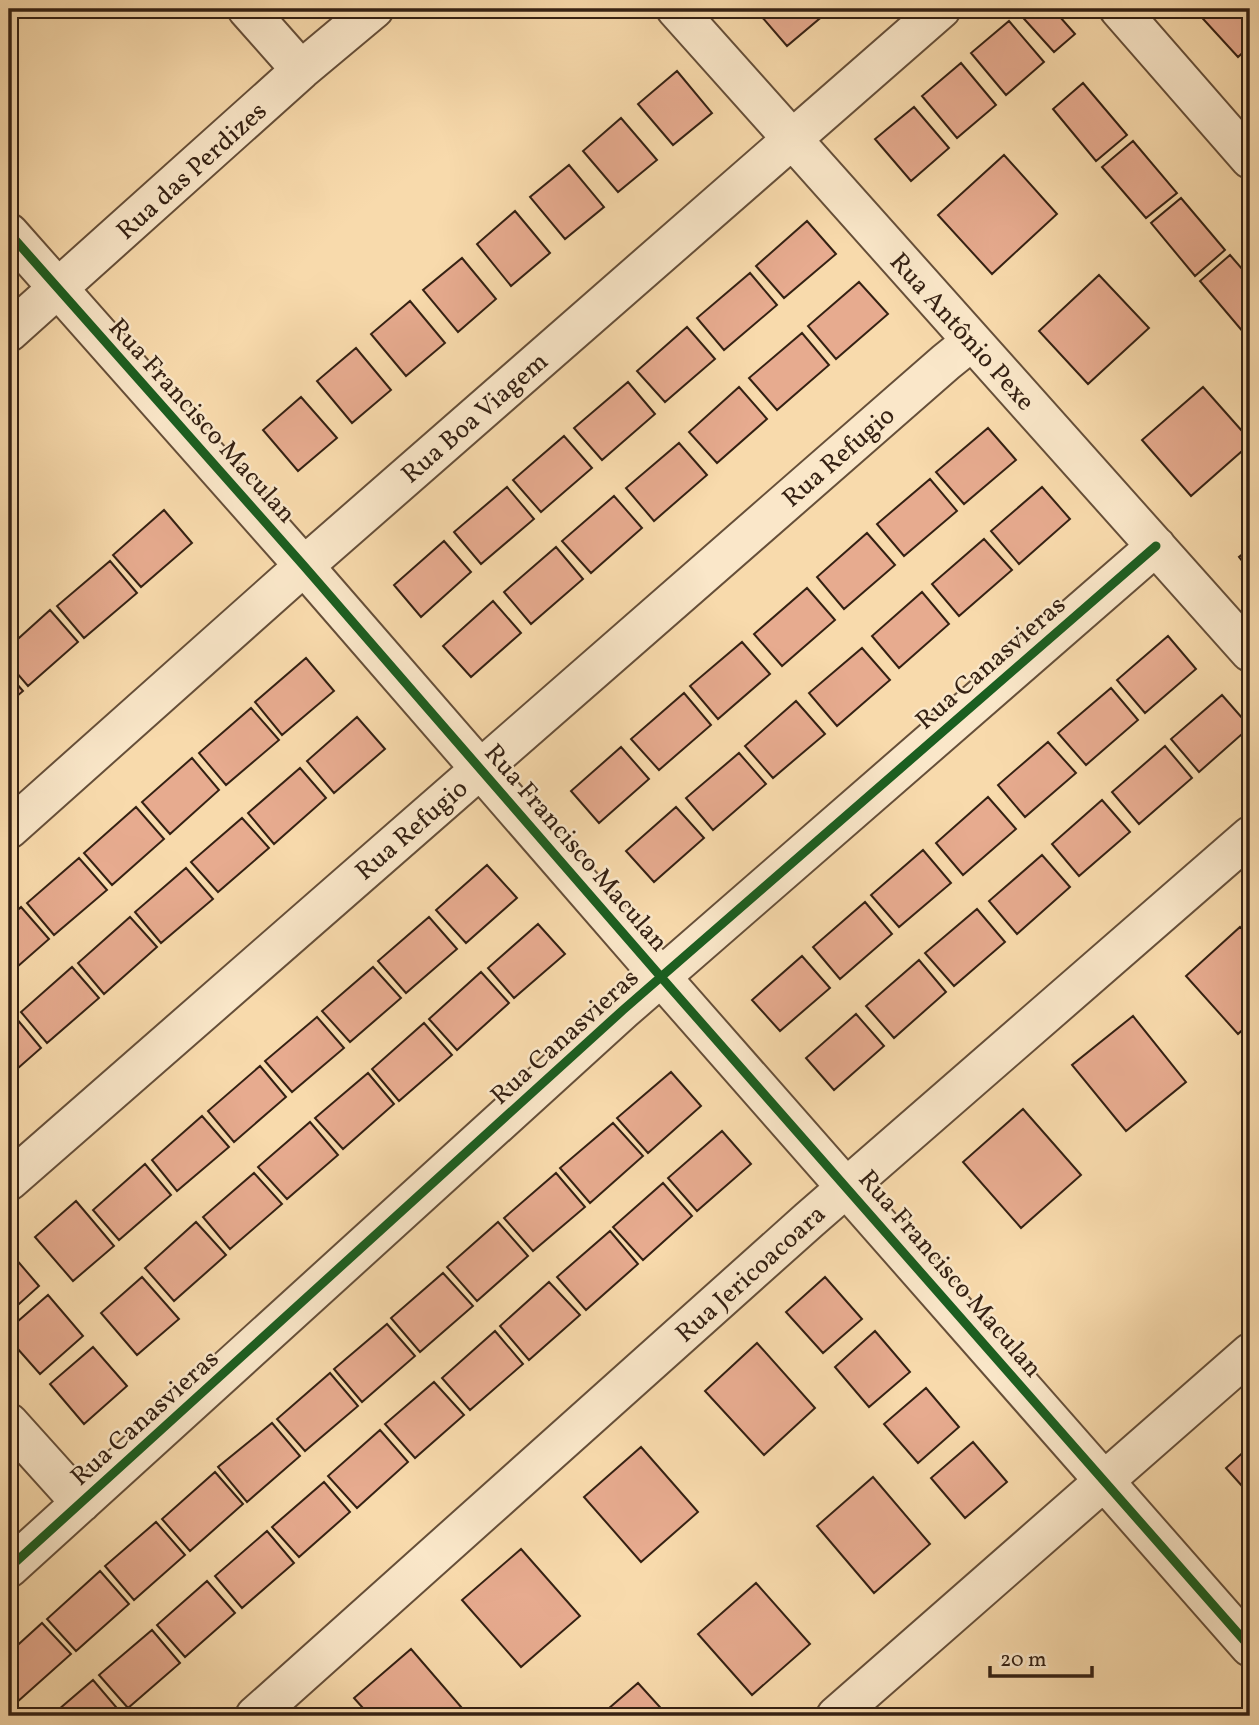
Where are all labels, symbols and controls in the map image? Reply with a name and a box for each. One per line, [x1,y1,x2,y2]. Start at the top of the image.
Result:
street label: Rua das Perdizes [109,94,275,249]
street label: Rua Antônio Pexe [881,245,1042,419]
street label: Rua Francisco Maculan [100,311,303,532]
street label: Rua Boa Viagem [394,345,557,492]
street label: Rua Refugio [775,398,903,517]
street label: Rua Canasvieras [908,588,1074,739]
street label: Rua Francisco Maculan [475,737,676,960]
street label: Rua Refugio [348,771,476,890]
street label: Rua Canasvieras [483,961,647,1114]
street label: Rua Francisco Maculan [849,1163,1050,1386]
street label: Rua Jericoacoara [668,1197,834,1352]
street label: Rua Canasvieras [63,1342,227,1495]
scale bar [990,1634,1091,1678]
text: 20 m [1000,1646,1046,1675]

